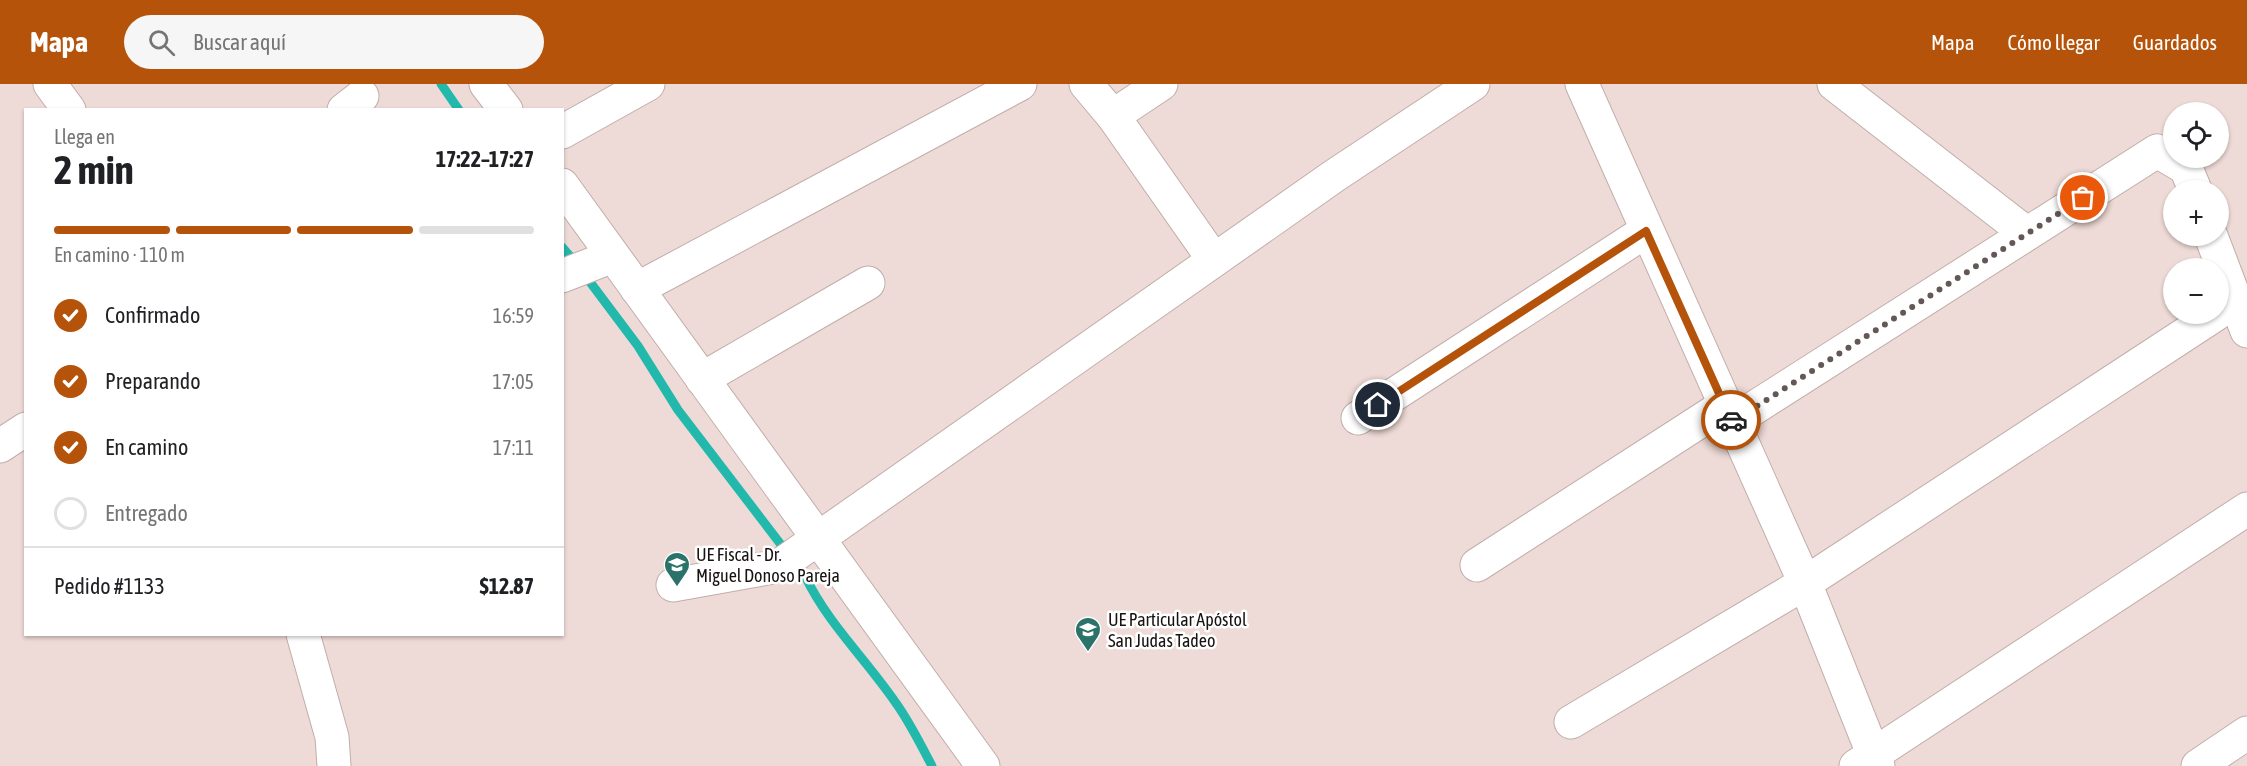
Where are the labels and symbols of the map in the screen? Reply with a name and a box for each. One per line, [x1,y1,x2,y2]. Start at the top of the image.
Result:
pin [2057,172,2108,223]
pin [1352,379,1403,430]
courier [1701,390,1761,450]
place label: UE Fiscal - Dr. Miguel Donoso Pareja [696,544,840,586]
school or university icon: UE Fiscal - Dr. Miguel Donoso Pareja [662,550,692,588]
place label: UE Particular Apóstol San Judas Tadeo [1108,609,1247,651]
school or university icon: UE Particular Apóstol San Judas Tadeo [1073,615,1103,653]

